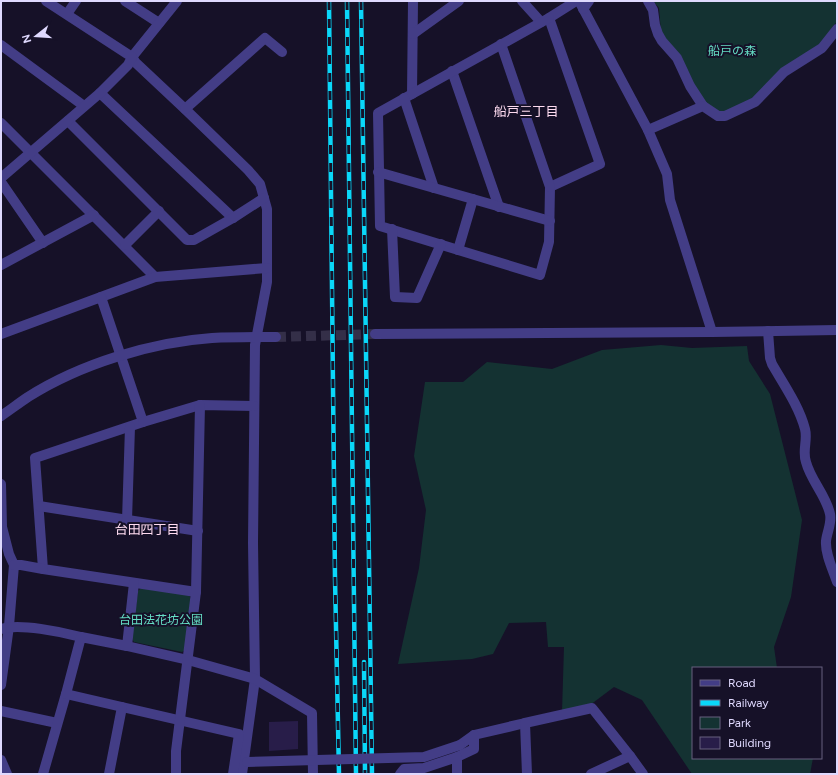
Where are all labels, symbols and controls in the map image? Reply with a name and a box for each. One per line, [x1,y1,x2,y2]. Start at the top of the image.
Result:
north arrow [16,16,56,56]
text: N [19,33,34,45]
park label: 船戸の森 [708,44,756,58]
district label: 船戸三丁目 [493,104,559,119]
district label: 台田四丁目 [114,522,180,537]
park label: 台田法花坊公園 [119,613,203,627]
legend [692,667,822,759]
text: Road [728,676,756,690]
text: Railway [728,696,769,710]
text: Park [728,716,751,730]
text: Building [728,736,771,750]

